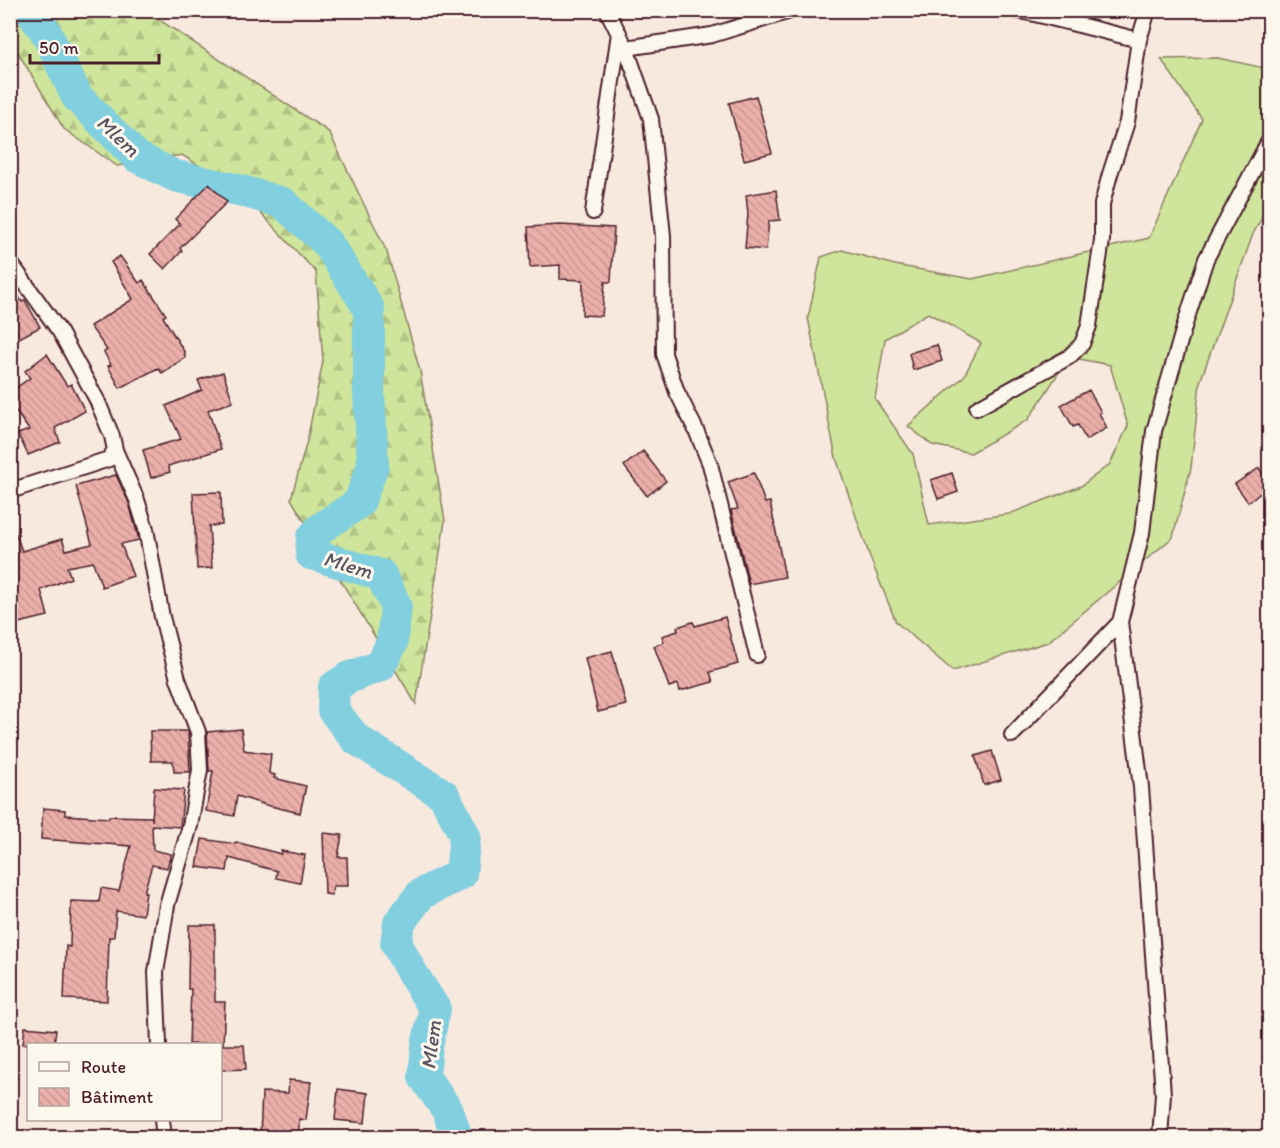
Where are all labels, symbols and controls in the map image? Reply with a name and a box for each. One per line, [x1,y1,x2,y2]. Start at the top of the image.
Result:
scale bar [30,27,159,65]
text: 50 m [39,37,79,59]
water label: Mlem [92,110,145,162]
water label: Mlem [321,545,375,584]
water label: Mlem [415,1019,446,1071]
legend [27,1043,222,1121]
text: Route [81,1056,126,1078]
text: Bâtiment [81,1086,154,1108]

